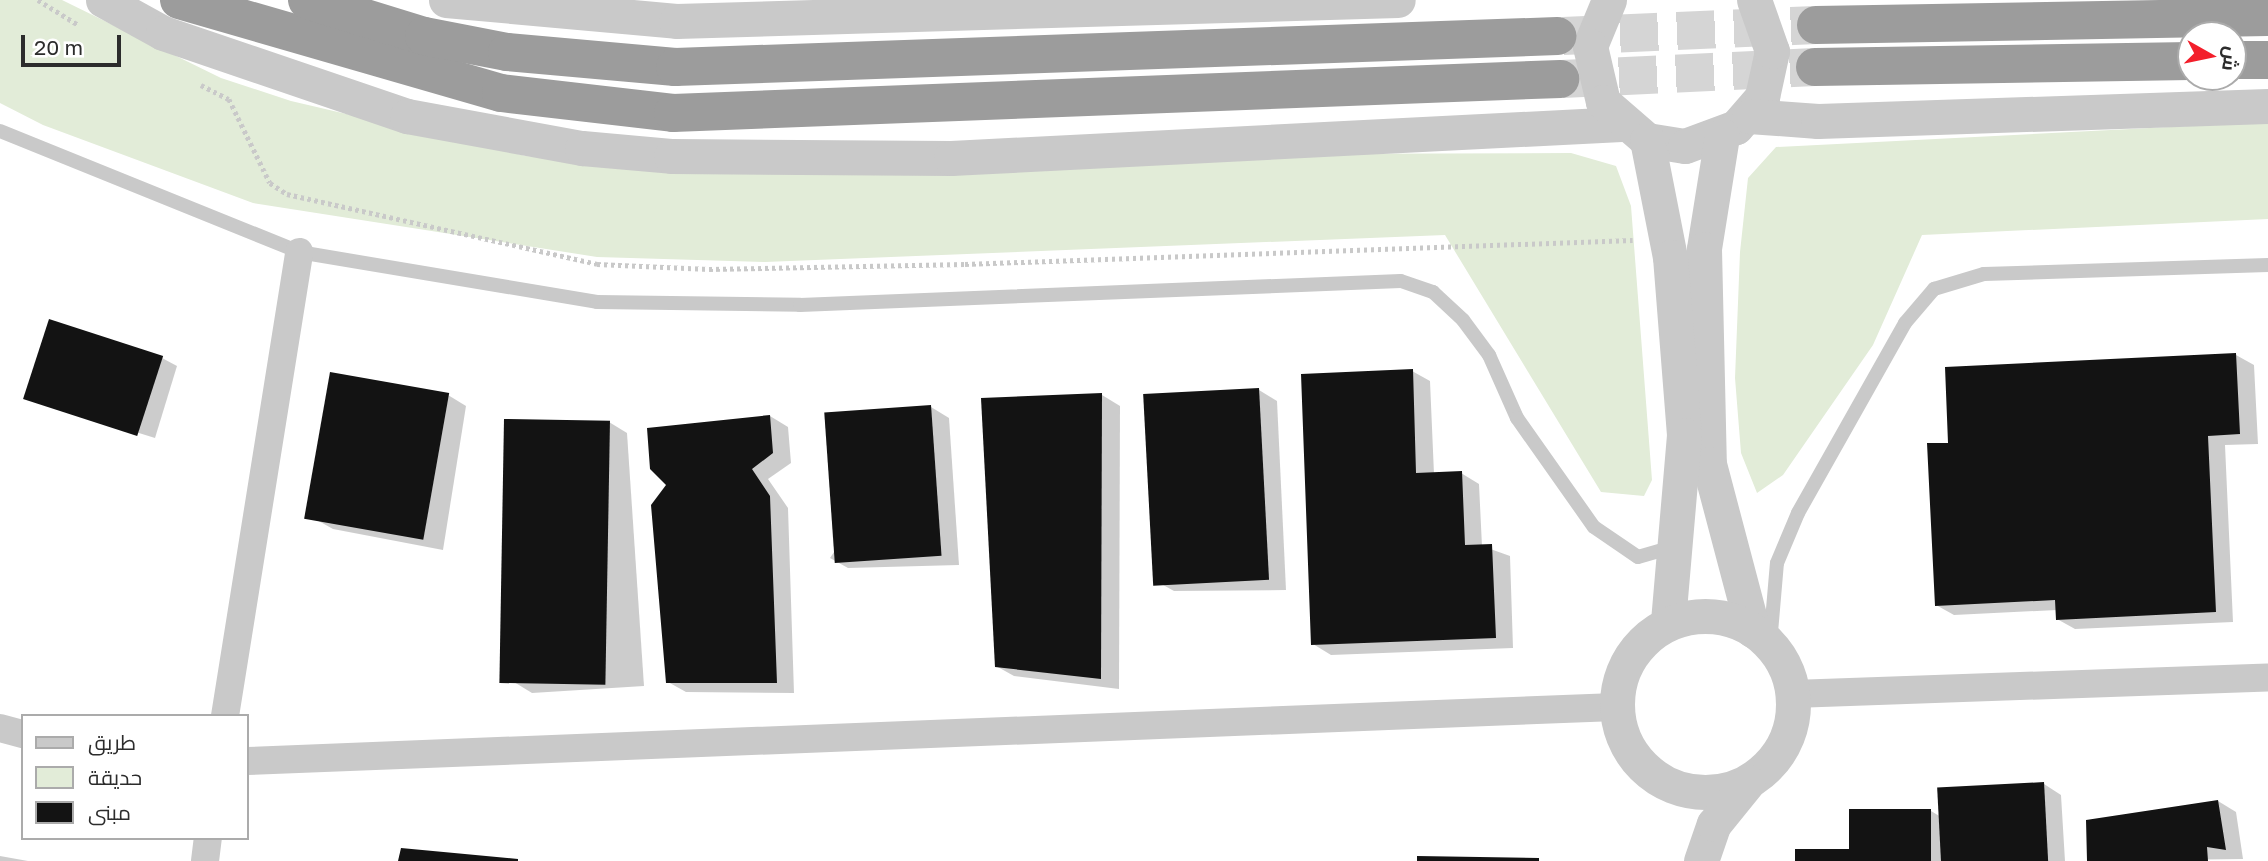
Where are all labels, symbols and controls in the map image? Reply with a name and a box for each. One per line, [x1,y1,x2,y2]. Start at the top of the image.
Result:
scale bar [24,21,124,65]
north arrow [2177,21,2247,91]
text: 20 m [34,34,83,60]
text: ش [2218,45,2245,73]
legend [21,714,248,840]
text: طريق [88,729,136,755]
text: حديقة [88,764,142,790]
text: مبنى [88,799,131,825]

